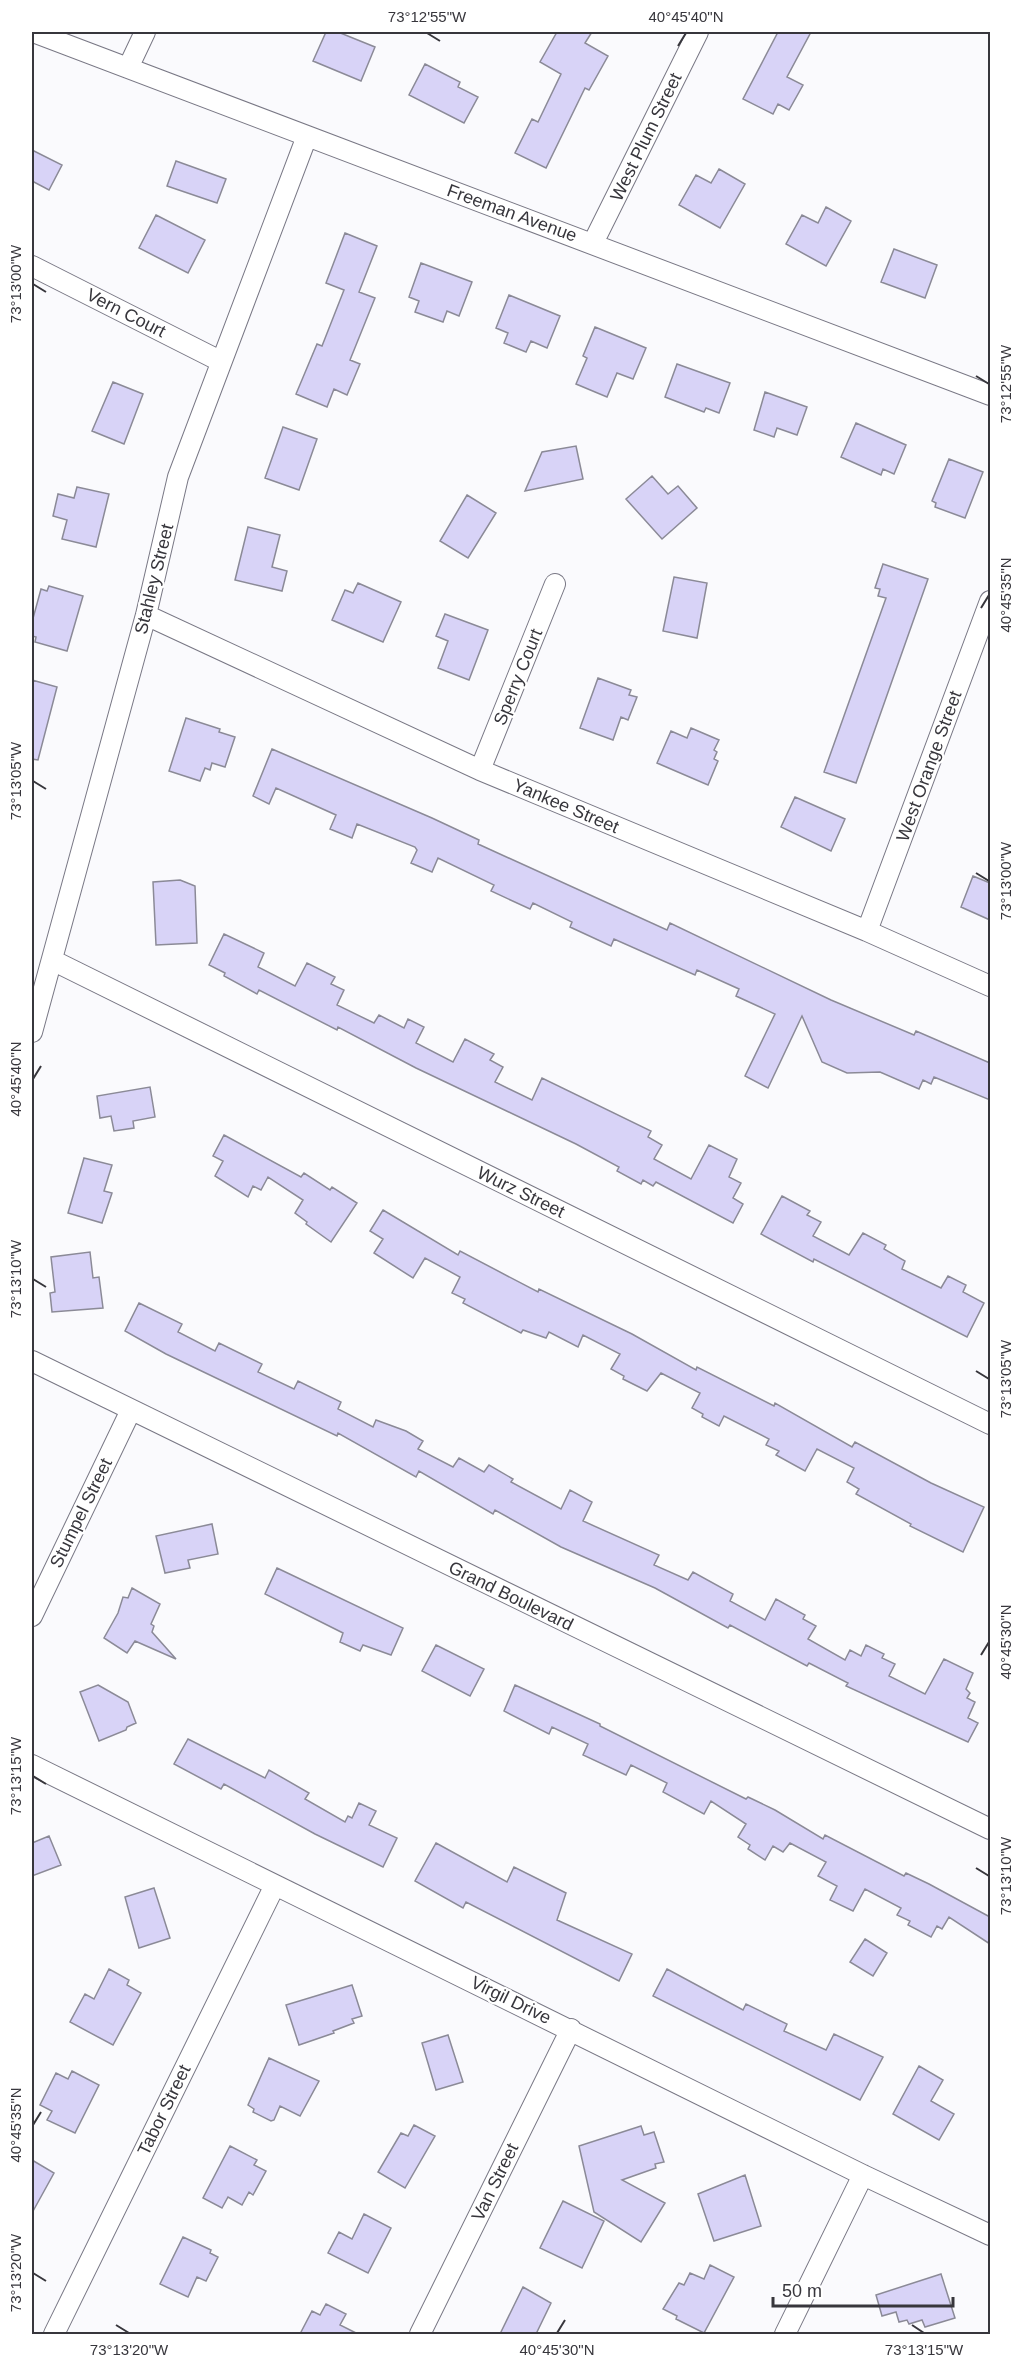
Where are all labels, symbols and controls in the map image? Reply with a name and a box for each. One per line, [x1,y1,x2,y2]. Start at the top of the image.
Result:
text: 73°12'55"W [388,8,467,25]
text: 40°45'40"N [648,8,724,25]
street label: West Plum Street [606,70,686,204]
street label: Freeman Avenue [444,180,580,246]
text: 73°13'00"W [7,244,24,323]
street label: Vern Court [83,285,169,341]
text: 73°12'55"W [997,344,1014,423]
street label: Stahley Street [131,522,177,636]
text: 40°45'35"N [997,557,1014,633]
street label: Sperry Court [490,626,546,728]
street label: West Orange Street [892,688,966,844]
text: 73°13'05"W [7,741,24,820]
street label: Yankee Street [510,775,622,837]
text: 73°13'00"W [997,841,1014,920]
text: 40°45'40"N [7,1041,24,1117]
street label: Wurz Street [474,1162,568,1222]
text: 73°13'10"W [7,1239,24,1318]
text: 73°13'05"W [997,1339,1014,1418]
street label: Stumpel Street [46,1455,116,1571]
street label: Grand Boulevard [445,1557,577,1635]
text: 40°45'30"N [997,1604,1014,1680]
text: 73°13'15"W [7,1736,24,1815]
text: 73°13'10"W [997,1836,1014,1915]
street label: Virgil Drive [468,1972,554,2028]
street label: Tabor Street [134,2062,194,2158]
text: 40°45'35"N [7,2087,24,2163]
street label: Van Street [468,2140,522,2224]
text: 73°13'20"W [7,2233,24,2312]
scale bar [773,2270,953,2308]
text: 50 m [782,2281,822,2301]
text: 73°13'20"W [90,2341,169,2358]
text: 40°45'30"N [519,2341,595,2358]
text: 73°13'15"W [885,2341,964,2358]

